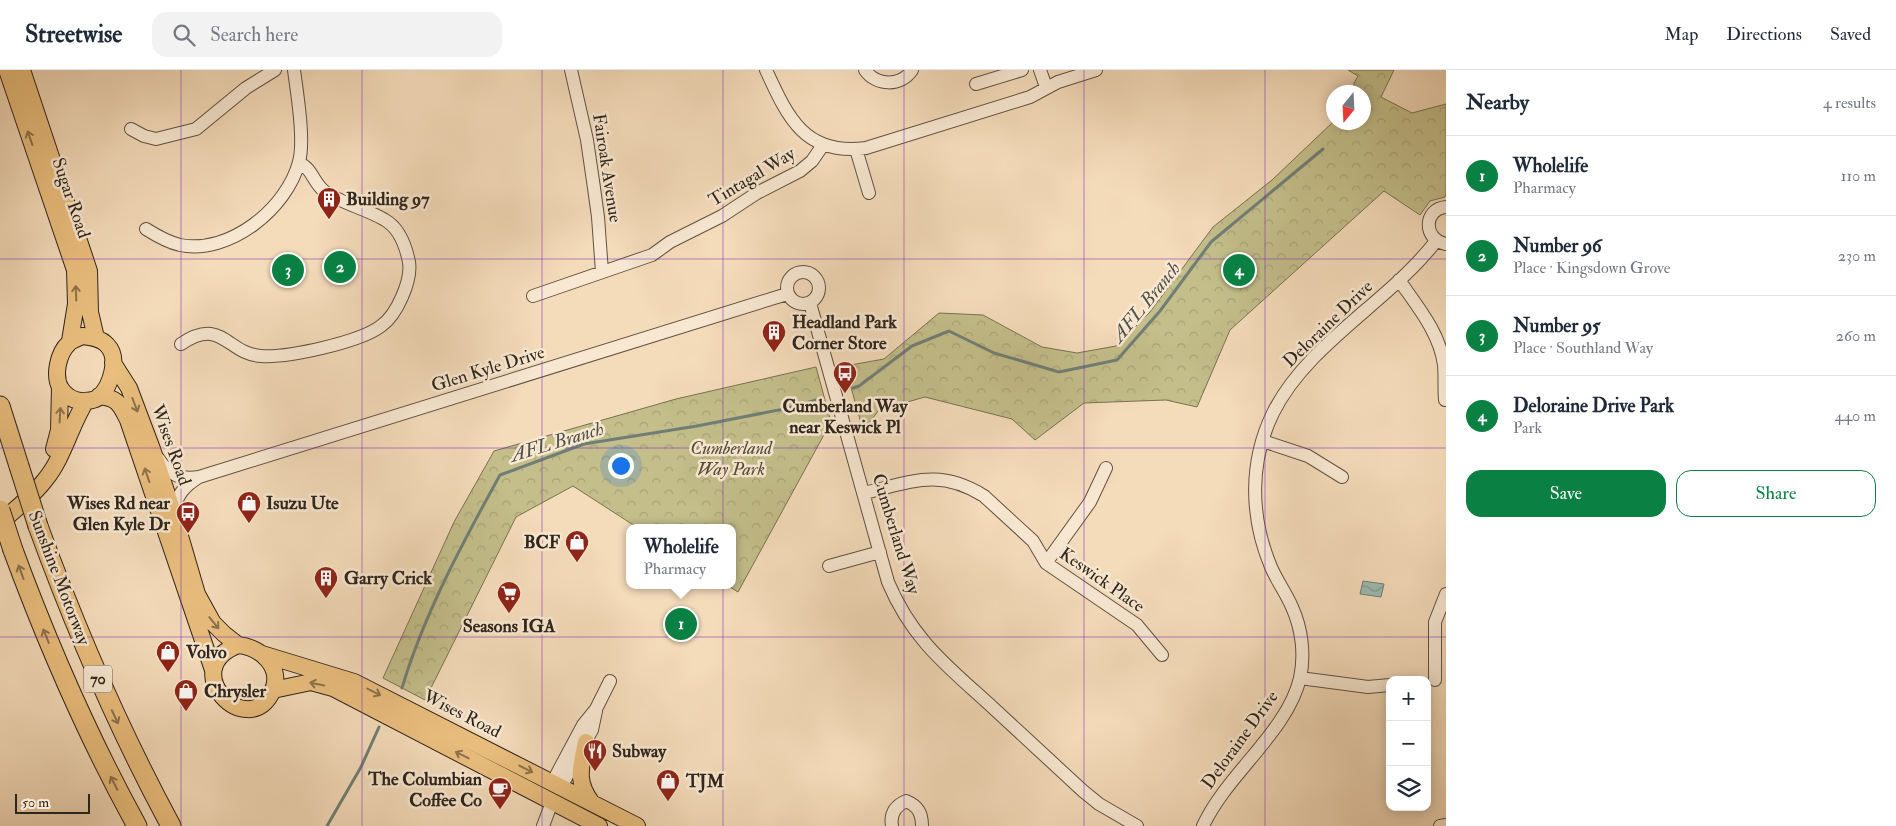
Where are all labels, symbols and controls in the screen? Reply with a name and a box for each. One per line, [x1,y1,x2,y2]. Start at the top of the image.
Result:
search box [152,12,502,57]
text: Streetwise [25,19,122,50]
icon: search [170,21,198,49]
text: Search here [210,23,298,47]
text: Map [1665,23,1698,46]
text: Directions [1726,23,1802,46]
text: Saved [1830,23,1871,46]
north arrow [1326,85,1371,130]
text: Nearby [1466,89,1529,116]
text: 4 results [1823,93,1876,113]
street label: Fairoak Avenue [587,112,627,225]
one-way arrow [25,131,34,146]
street label: Tintagal Way [705,142,800,212]
text: Wholelife [1513,154,1588,178]
street label: Sugar Road [47,155,96,241]
text: 1 [1479,166,1485,186]
text: 110 m [1841,166,1876,186]
text: Pharmacy [1513,178,1576,198]
building icon: Building 97 [316,186,342,220]
place label: Building 97 [346,188,430,211]
text: Number 96 [1513,234,1602,258]
text: 2 [1478,246,1486,266]
text: 230 m [1838,246,1876,266]
pin: 2 [324,248,356,286]
pin: 3 [272,251,304,289]
pin: 4 [1223,251,1255,289]
water label: AFL Branch [1105,257,1186,349]
text: Place · Kingsdown Grove [1513,258,1670,278]
street label: Deloraine Drive [1278,275,1378,373]
one-way arrow [71,285,80,301]
place label: Headland Park Corner Store [792,311,897,355]
text: Number 95 [1513,314,1600,338]
building icon: Headland Park Corner Store [761,319,787,353]
text: 3 [1479,326,1485,346]
text: 260 m [1836,326,1876,346]
text: Place · Southland Way [1513,338,1653,358]
street label: Glen Kyle Drive [429,341,548,397]
bus stop icon: Cumberland Way near Keswick Pl [832,360,858,394]
text: Deloraine Drive Park [1513,394,1674,418]
place label: Cumberland Way near Keswick Pl [783,395,909,439]
one-way arrow [131,396,140,412]
street label: Wises Road [145,400,196,489]
text: 4 [1478,406,1486,426]
text: 440 m [1835,406,1876,426]
one-way arrow [55,407,64,423]
water label: AFL Branch [505,416,607,468]
text: Park [1513,418,1542,438]
park label: Cumberland Way Park [690,437,773,481]
your location [608,453,634,479]
one-way arrow [142,467,151,483]
button: Save [1466,470,1666,517]
button: Share [1676,470,1876,517]
street label: Cumberland Way [867,471,926,598]
shop icon: Isuzu Ute [236,490,262,524]
place label: Wises Rd near Glen Kyle Dr [66,492,170,536]
place label: Isuzu Ute [266,492,339,515]
bus stop icon: Wises Rd near Glen Kyle Dr [175,500,201,534]
street label: Sunshine Motorway [23,507,96,650]
popup [626,524,736,589]
shop icon: BCF [564,529,590,563]
place label: BCF [524,531,561,554]
text: Wholelife [643,535,719,559]
street label: Keswick Place [1055,542,1149,618]
text: Pharmacy [643,559,706,579]
one-way arrow [16,565,25,580]
building icon: Garry Crick [313,565,339,599]
place label: Garry Crick [344,567,432,590]
supermarket icon: Seasons IGA [496,580,522,614]
pin: 1 [665,605,697,643]
place label: Seasons IGA [463,615,556,638]
one-way arrow [209,616,220,629]
one-way arrow [40,629,50,644]
shop icon: Volvo [155,639,181,673]
place label: Volvo [185,641,227,664]
road number: 70 [84,666,112,692]
map controls [1386,676,1431,811]
button: + [1386,676,1431,721]
shop icon: Chrysler [173,678,199,712]
one-way arrow [309,678,325,688]
place label: Chrysler [204,680,266,703]
street label: Wises Road [418,684,505,743]
street label: Deloraine Drive [1197,686,1284,794]
one-way arrow [367,687,382,697]
one-way arrow [111,710,121,725]
button: − [1386,721,1431,766]
restaurant icon: Subway [582,738,608,772]
place label: Subway [612,740,667,763]
one-way arrow [455,750,470,759]
one-way arrow [518,765,533,774]
button: layers [1386,766,1431,811]
place label: The Columbian Coffee Co [367,768,483,812]
shop icon: TJM [655,768,681,802]
place label: TJM [685,770,725,793]
one-way arrow [109,776,118,791]
cafe icon: The Columbian Coffee Co [487,776,513,810]
scale bar [15,791,90,814]
text: 50 m [22,794,49,811]

